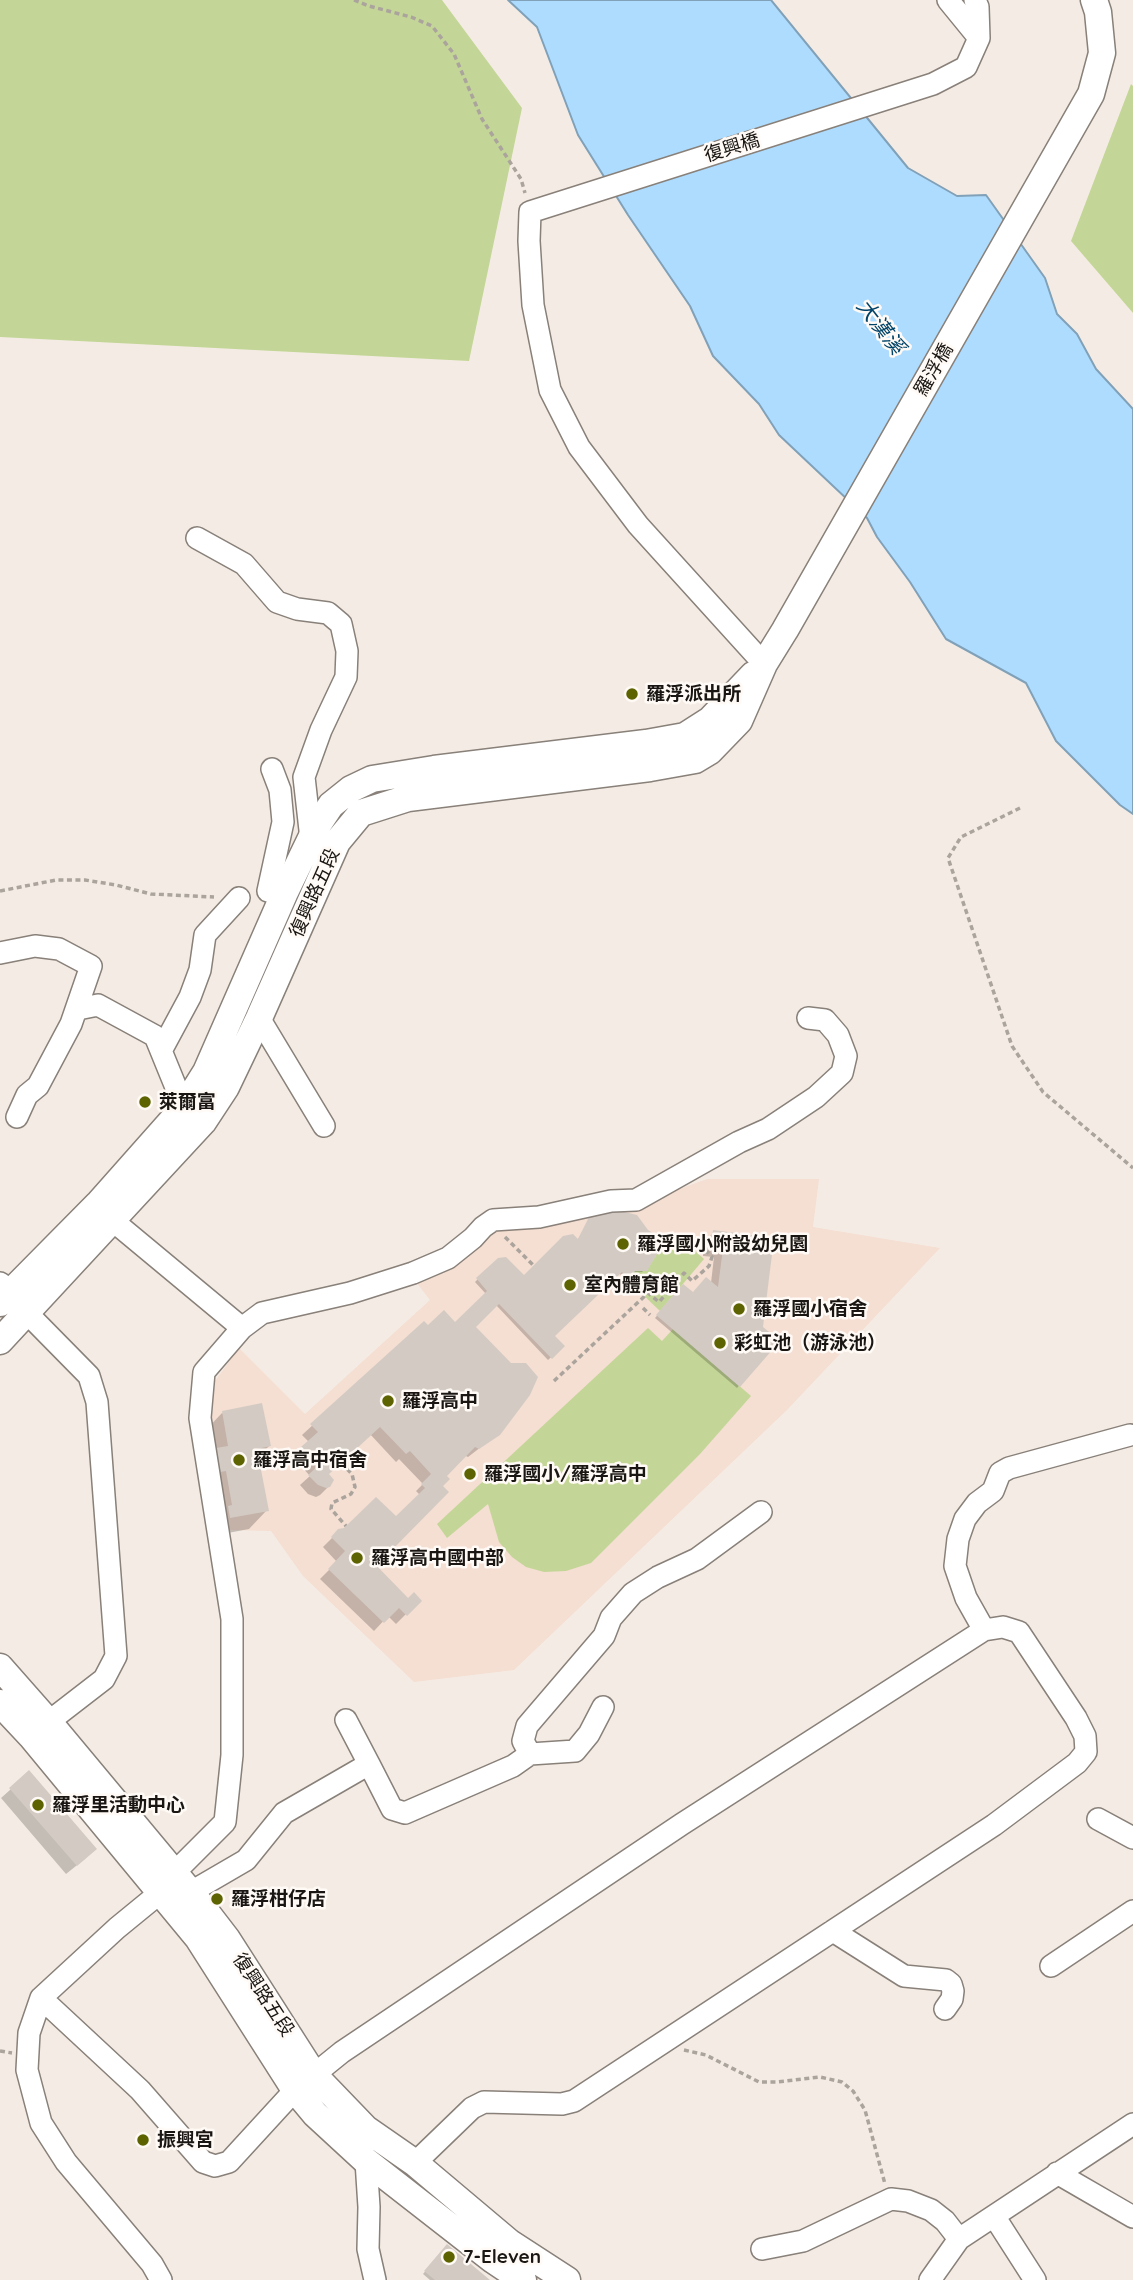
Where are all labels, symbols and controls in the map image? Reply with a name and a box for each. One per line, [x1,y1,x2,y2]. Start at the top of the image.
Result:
street label: 復興橋 [701,129,763,167]
water label: 大漢溪 [851,294,909,360]
street label: 羅浮橋 [910,340,958,400]
place label: 羅浮派出所 [646,683,741,705]
marker: 羅浮派出所 [624,686,640,702]
street label: 復興路五段 [285,845,345,941]
place label: 萊爾富 [159,1091,216,1113]
marker: 萊爾富 [137,1094,153,1110]
place label: 羅浮國小附設幼兒園 [637,1233,808,1255]
marker: 羅浮國小附設幼兒園 [615,1236,631,1252]
place label: 室內體育館 [584,1274,679,1296]
marker: 室內體育館 [562,1277,578,1293]
place label: 羅浮國小宿舍 [753,1298,867,1320]
marker: 羅浮國小宿舍 [731,1301,747,1317]
place label: 彩虹池（游泳池） [734,1332,886,1354]
marker: 彩虹池（游泳池） [712,1335,728,1351]
place label: 羅浮高中 [402,1390,478,1412]
marker: 羅浮高中 [380,1393,396,1409]
place label: 羅浮高中宿舍 [253,1449,367,1471]
marker: 羅浮高中宿舍 [231,1452,247,1468]
place label: 羅浮國小/羅浮高中 [484,1463,647,1485]
marker: 羅浮國小/羅浮高中 [462,1466,478,1482]
place label: 羅浮高中國中部 [371,1547,504,1569]
marker: 羅浮高中國中部 [349,1550,365,1566]
place label: 羅浮里活動中心 [52,1794,185,1816]
marker: 羅浮里活動中心 [30,1797,46,1813]
place label: 羅浮柑仔店 [231,1888,326,1910]
marker: 羅浮柑仔店 [209,1891,225,1907]
street label: 復興路五段 [228,1949,298,2041]
place label: 振興宮 [157,2129,214,2151]
marker: 振興宮 [135,2132,151,2148]
place label: 7-Eleven [463,2246,541,2268]
marker: 7-Eleven [441,2249,457,2265]

